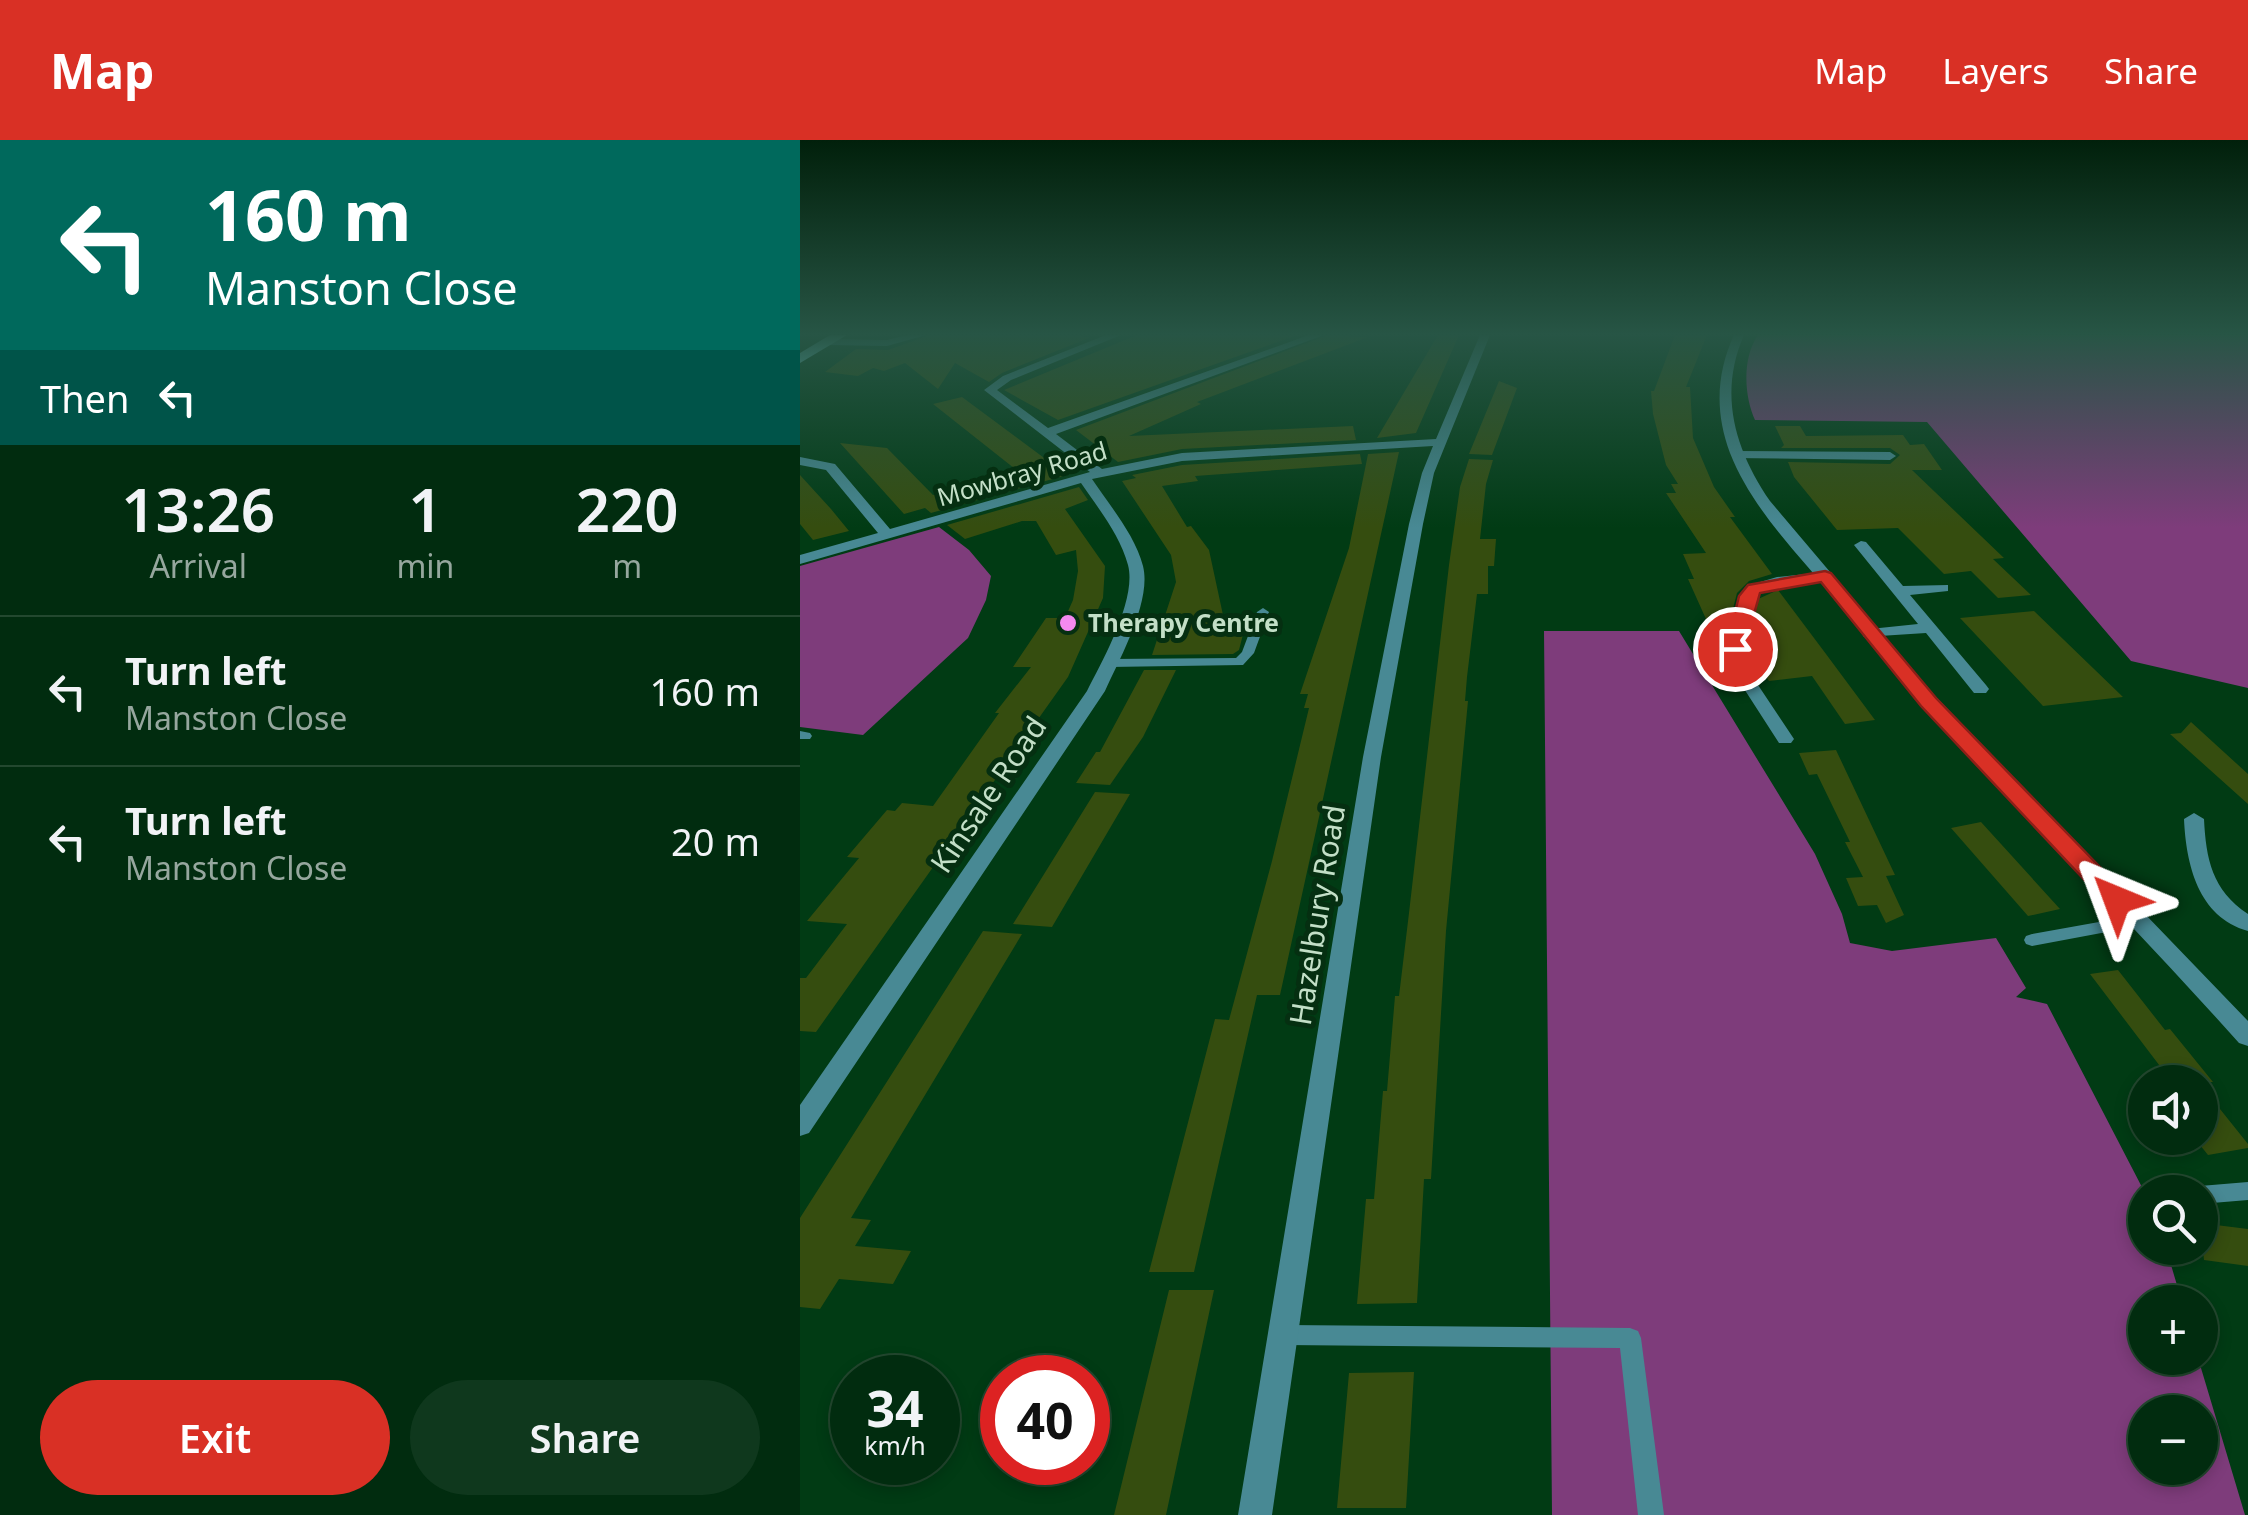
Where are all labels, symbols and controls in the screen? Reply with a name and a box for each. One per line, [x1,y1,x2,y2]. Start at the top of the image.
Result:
text: Map [50,38,154,103]
text: Map [1814,47,1887,94]
text: Layers [1942,47,2049,94]
text: Share [2104,47,2198,94]
text: 160 m [205,166,412,262]
icon: left [40,180,170,310]
text: Manston Close [205,257,518,318]
icon: left [150,370,205,425]
text: Then [40,372,130,424]
street label: Mowbray Road [933,433,1111,514]
text: 13:26 [121,468,275,550]
text: 1 [408,468,443,550]
text: 220 [576,468,679,550]
text: Arrival [149,544,247,587]
text: min [396,544,454,587]
text: m [612,544,642,587]
place label: Therapy Centre [1088,605,1279,639]
pin [1693,607,1778,692]
marker: Therapy Centre [1057,612,1079,634]
icon: arrive [1708,622,1763,677]
text: Turn left [125,644,287,696]
icon: left [40,664,95,719]
text: 160 m [649,665,760,717]
text: Manston Close [125,696,347,739]
street label: Kinsale Road [920,708,1055,880]
text: Turn left [125,794,287,846]
street label: Hazelbury Road [1279,802,1354,1028]
icon: left [40,814,95,869]
text: 20 m [671,815,760,867]
text: Manston Close [125,846,347,889]
position arrow [2065,848,2169,952]
map controls [2128,1065,2218,1485]
button: sound [2128,1065,2218,1155]
button: search [2128,1175,2218,1265]
button: + [2128,1285,2218,1375]
speed limit sign: 40 [980,1355,1110,1485]
text: 34 [866,1374,924,1442]
button: Exit [40,1380,390,1495]
button: Share [410,1380,760,1495]
button: − [2128,1395,2218,1485]
text: km/h [864,1428,926,1462]

